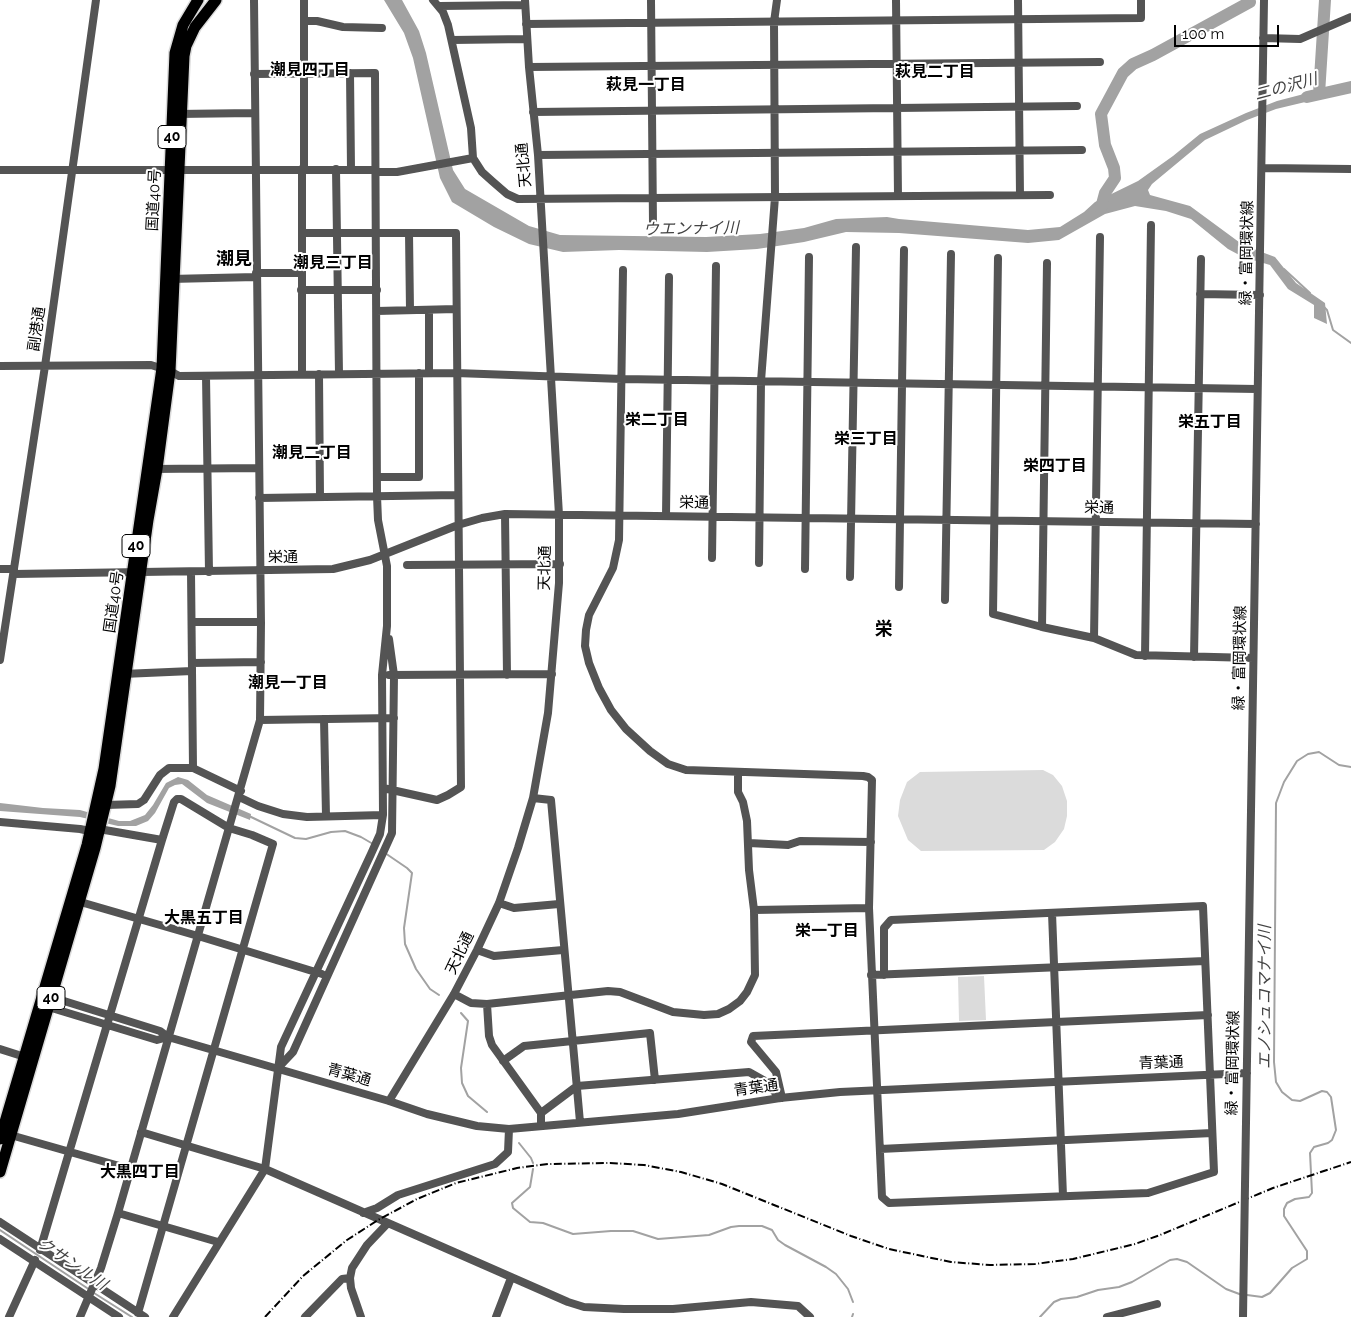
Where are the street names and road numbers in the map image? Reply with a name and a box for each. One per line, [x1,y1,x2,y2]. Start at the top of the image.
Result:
road number: 40 [158,125,186,148]
street label: 天北通 [513,142,535,188]
street label: 国道40号 [143,168,165,232]
street label: 緑・富岡環状線 [1237,200,1257,306]
street label: 副港通 [25,305,49,353]
street label: 栄通 [679,494,709,512]
street label: 栄通 [1084,499,1114,517]
road number: 40 [122,534,150,558]
street label: 天北通 [536,545,554,591]
street label: 栄通 [268,548,298,566]
street label: 国道40号 [101,570,127,634]
street label: 緑・富岡環状線 [1230,605,1250,711]
street label: 天北通 [442,929,478,977]
road number: 40 [37,986,65,1010]
street label: 緑・富岡環状線 [1223,1010,1243,1116]
street label: 青葉通 [1138,1053,1184,1073]
street label: 青葉通 [325,1060,373,1090]
street label: 青葉通 [732,1076,780,1100]

